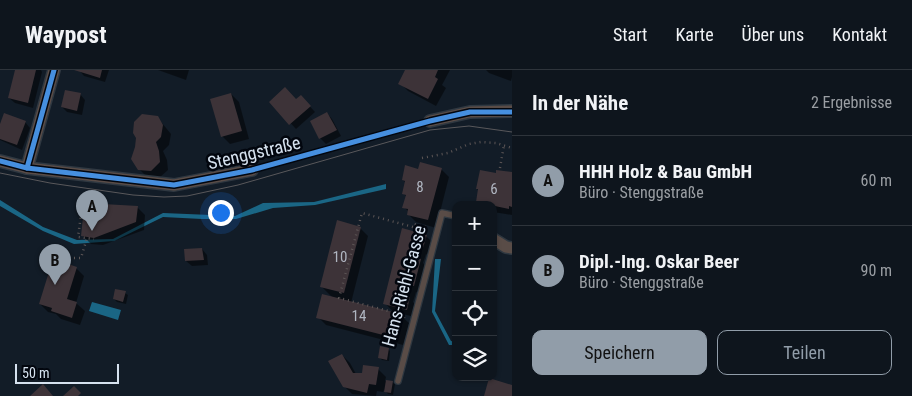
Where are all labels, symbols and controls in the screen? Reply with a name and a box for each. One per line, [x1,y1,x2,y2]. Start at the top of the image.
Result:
text: Waypost [25,21,107,49]
text: Start [613,24,647,45]
text: Karte [675,24,714,45]
text: Über uns [742,24,804,45]
text: Kontakt [832,24,887,45]
text: In der Nähe [532,91,628,115]
text: 2 Ergebnisse [811,93,892,112]
street label: Stenggstraße [205,132,302,173]
text: HHH Holz & Bau GmbH [579,160,752,183]
text: A [543,171,553,190]
text: 60 m [860,171,892,190]
house number: 8 [416,178,424,196]
house number: 6 [490,180,498,198]
text: Büro · Stenggstraße [579,183,704,202]
pin: A [76,190,108,231]
your location [208,200,234,226]
map controls [452,201,497,381]
button: + [452,201,497,246]
street label: Hans-Riehl-Gasse [377,223,430,349]
pin: B [39,244,71,285]
button: − [452,246,497,291]
house number: 10 [333,248,347,266]
text: Dipl.-Ing. Oskar Beer [579,250,739,273]
text: B [544,261,552,280]
text: 90 m [860,261,892,280]
text: Büro · Stenggstraße [579,273,704,292]
button: locate [452,291,497,336]
house number: 14 [352,307,366,325]
button: Speichern [532,330,707,375]
button: Teilen [717,330,892,375]
button: layers [452,336,497,381]
scale bar [15,361,119,384]
text: 50 m [22,365,50,381]

